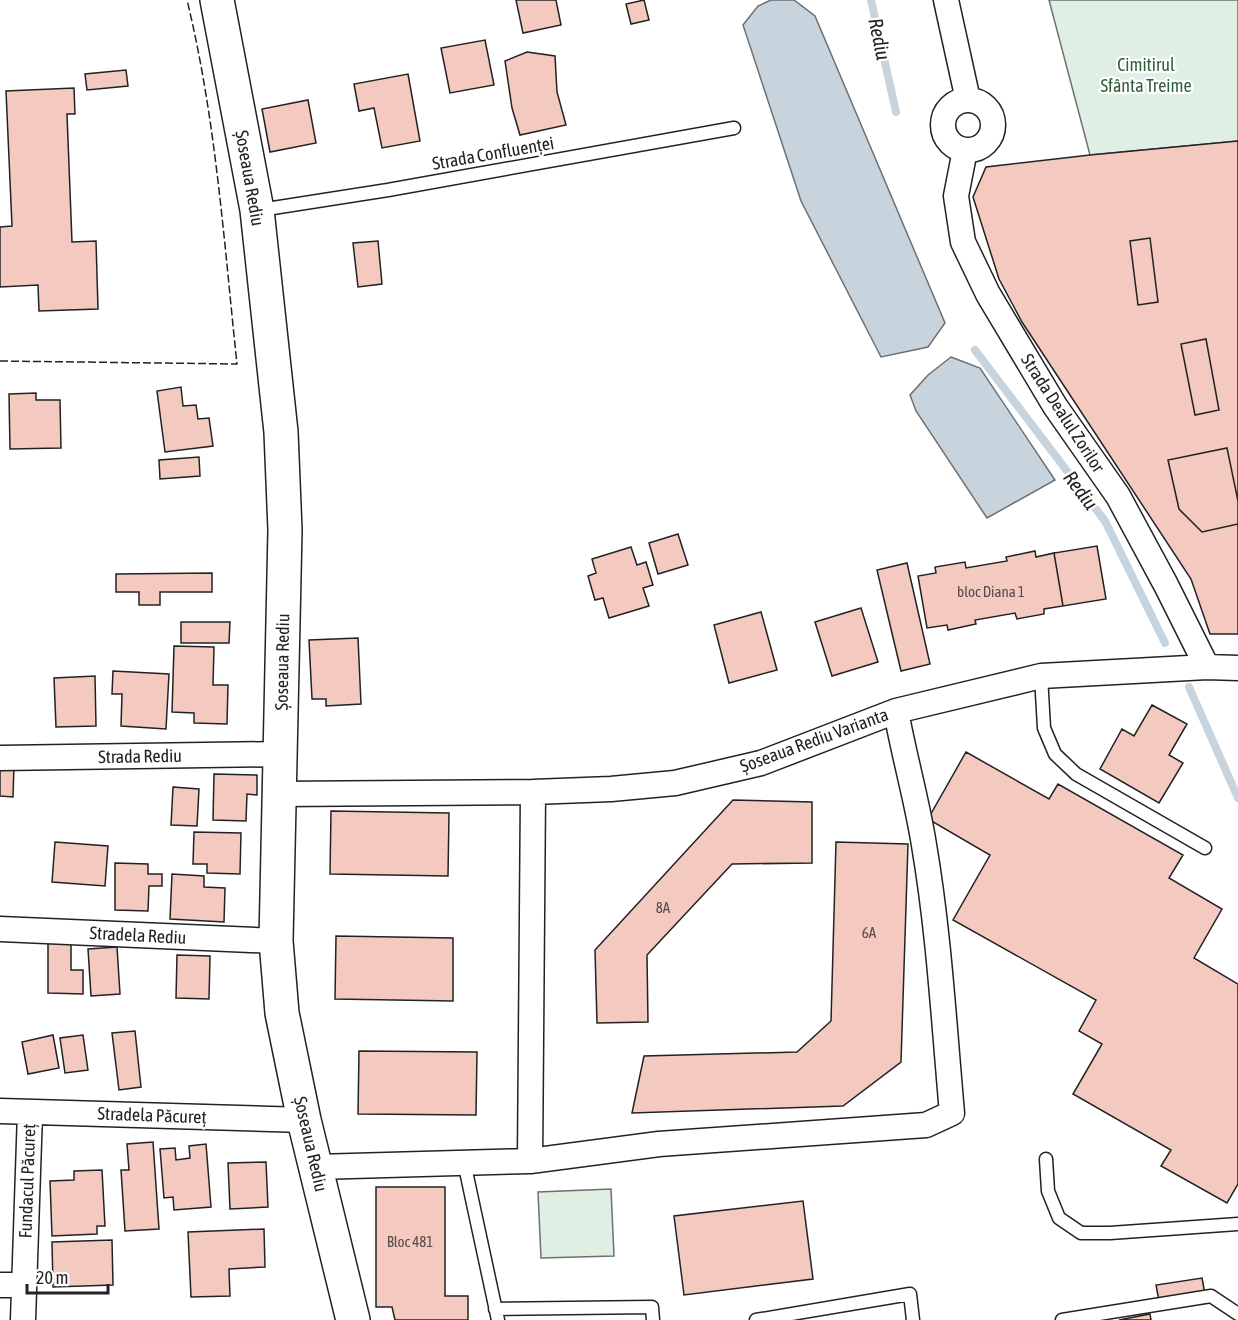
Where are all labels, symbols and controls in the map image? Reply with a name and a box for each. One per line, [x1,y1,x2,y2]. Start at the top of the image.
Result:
water label: Rediu [864,16,896,62]
park label: Cimitirul Sfânta Treime [1100,54,1192,96]
street label: Șoseaua Rediu [231,128,269,228]
street label: Strada Confluenței [430,132,556,174]
street label: Strada Dealul Zorilor [1017,350,1110,477]
water label: Rediu [1059,466,1103,514]
house number: bloc Diana 1 [957,583,1025,600]
street label: Șoseaua Rediu [271,613,293,711]
street label: Șoseaua Rediu Varianta [737,703,891,777]
street label: Strada Rediu [98,745,182,767]
house number: 8A [656,899,671,916]
street label: Stradela Rediu [89,922,187,948]
house number: 6A [862,924,877,941]
street label: Șoseaua Rediu [290,1094,332,1194]
street label: Stradela Păcureț [97,1103,207,1127]
street label: Fundacul Păcureț [15,1123,39,1239]
house number: Bloc 481 [387,1233,433,1250]
scale bar [27,1257,108,1295]
text: 20 m [36,1267,68,1288]

